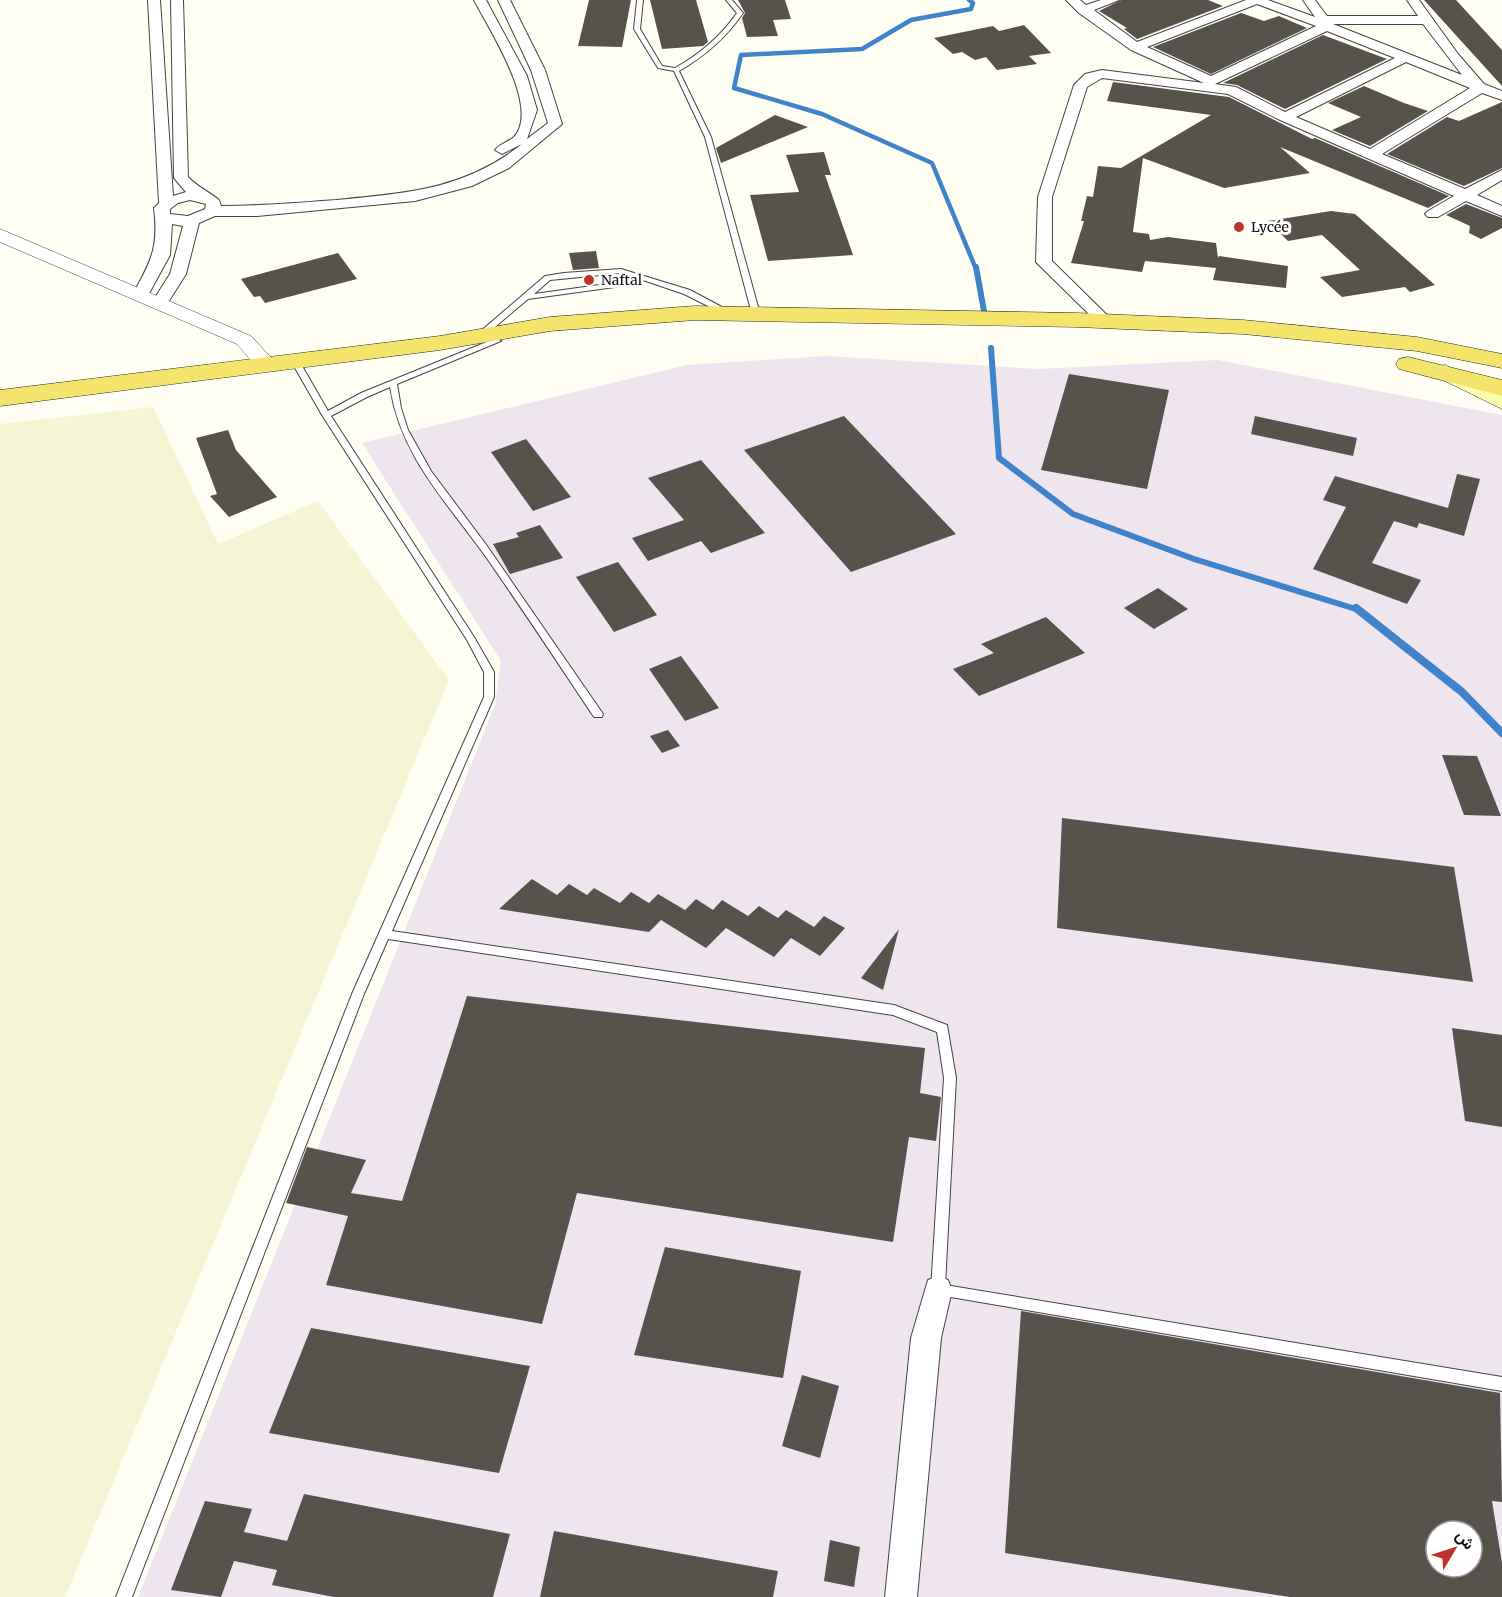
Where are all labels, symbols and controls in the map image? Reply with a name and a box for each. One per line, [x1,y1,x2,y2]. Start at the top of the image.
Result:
place label: Lycée [1251,218,1289,236]
marker: Lycée [1232,220,1246,234]
place label: Naftal [601,271,643,289]
marker: Naftal [582,273,596,287]
north arrow [1424,1519,1484,1579]
text: ش [1452,1526,1479,1553]

